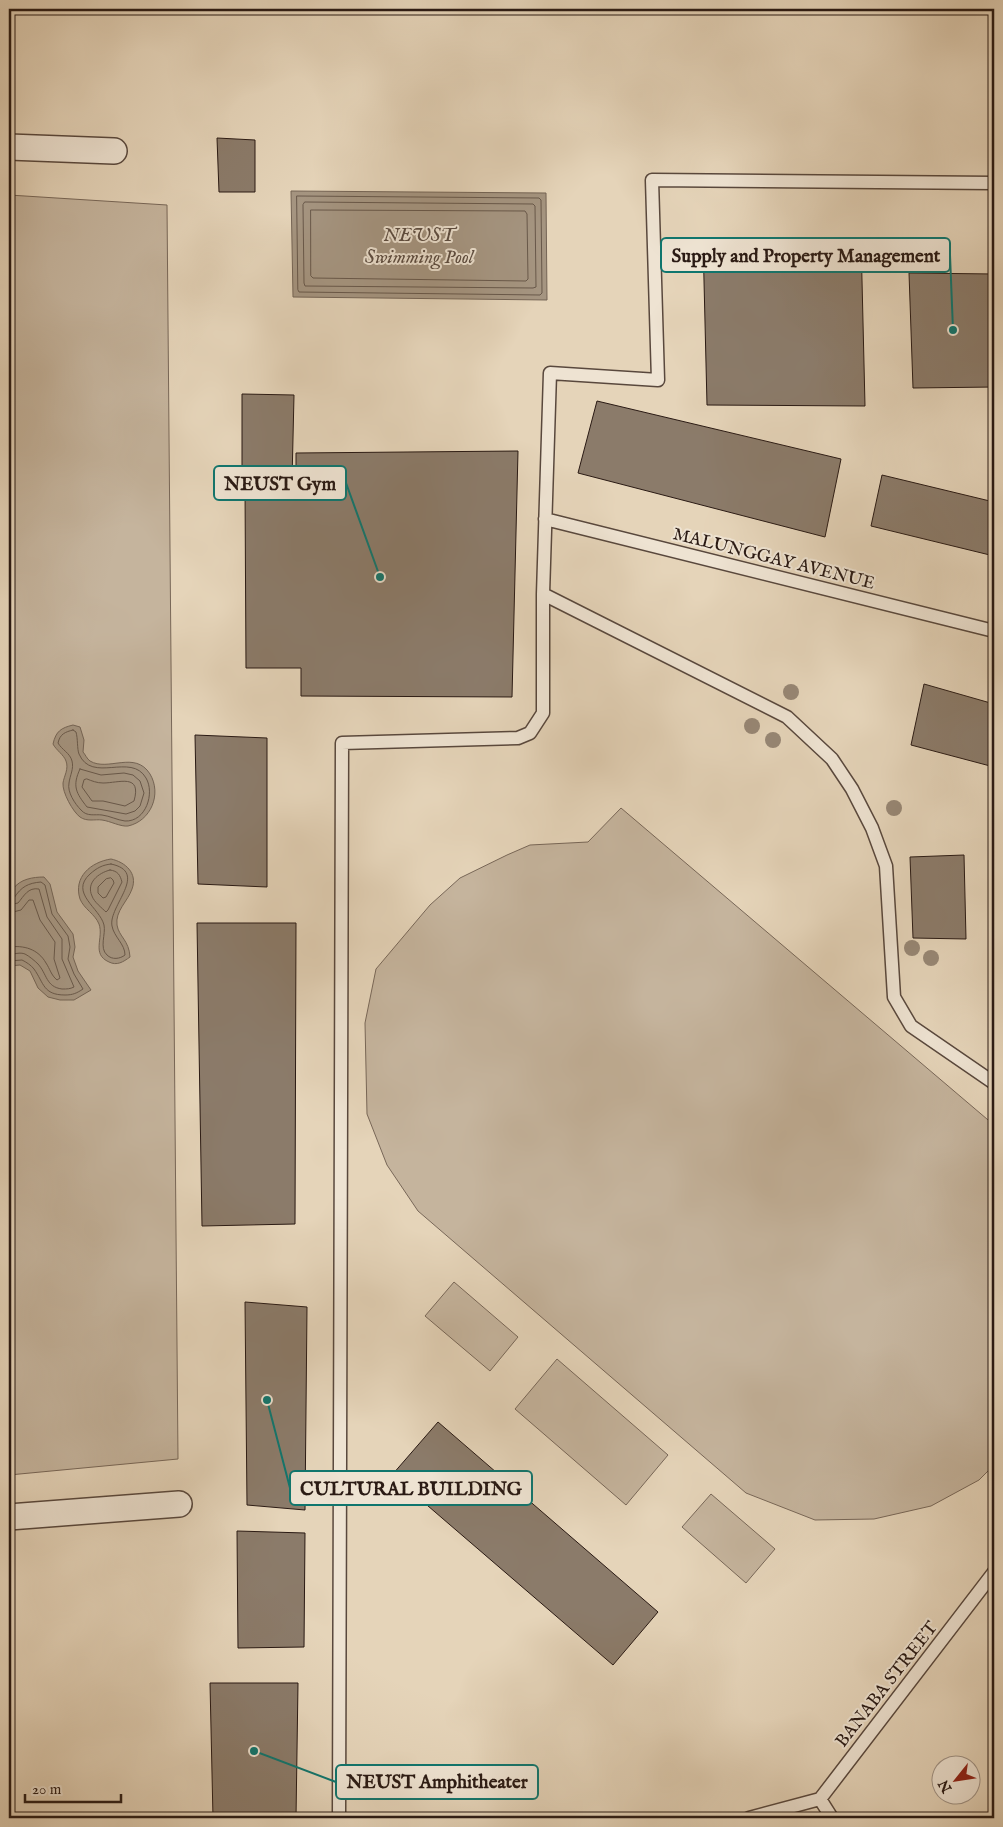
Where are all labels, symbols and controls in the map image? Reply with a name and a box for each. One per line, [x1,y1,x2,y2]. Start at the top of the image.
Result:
water label: NEUST Swimming Pool [365,224,475,270]
callout: Supply and Property Management [661,238,950,272]
text: Supply and Property Management [672,245,941,269]
callout: NEUST Gym [214,466,346,500]
text: NEUST Gym [223,473,336,497]
street label: MALUNGGAY AVENUE [670,523,877,596]
callout: CULTURAL BUILDING [290,1471,532,1505]
text: CULTURAL BUILDING [300,1478,523,1502]
street label: BANABA STREET [831,1617,943,1752]
north arrow [930,1754,980,1804]
callout: NEUST Amphitheater [336,1765,538,1799]
text: NEUST Amphitheater [345,1771,529,1795]
scale bar [25,1772,121,1804]
text: N [935,1776,957,1797]
text: 20 m [32,1780,62,1799]

